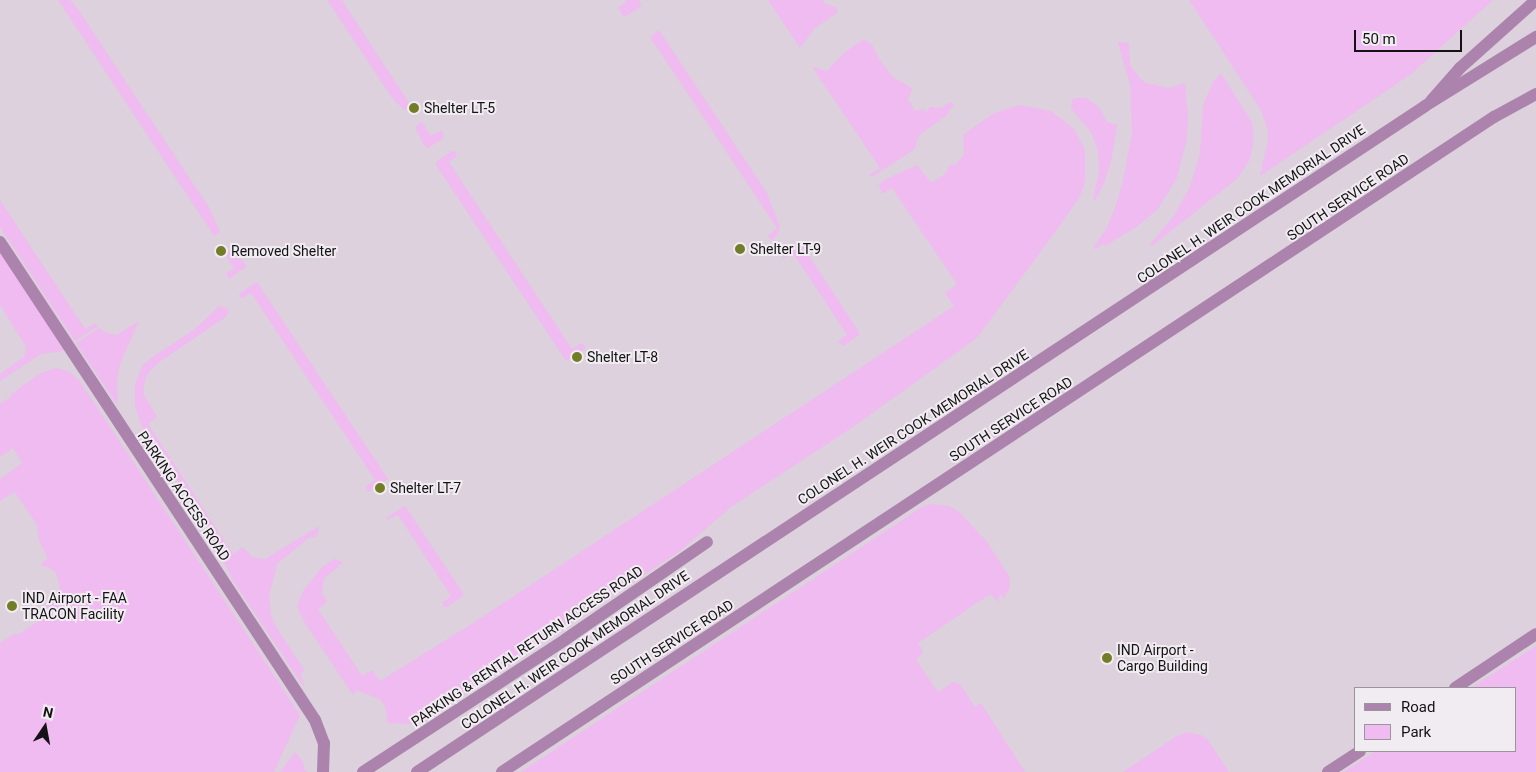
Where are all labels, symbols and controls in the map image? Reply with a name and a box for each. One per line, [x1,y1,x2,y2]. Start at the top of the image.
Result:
scale bar [1356,20,1464,52]
text: 50 m [1362,30,1396,48]
place label: Shelter LT-5 [424,100,495,116]
marker: Shelter LT-5 [408,102,420,114]
street label: COLONEL H. WEIR COOK MEMORIAL DRIVE [1134,121,1368,287]
street label: SOUTH SERVICE ROAD [1284,150,1412,244]
place label: Shelter LT-9 [750,241,821,257]
place label: Removed Shelter [231,243,336,259]
marker: Shelter LT-9 [734,243,746,255]
marker: Removed Shelter [215,245,227,257]
street label: COLONEL H. WEIR COOK MEMORIAL DRIVE [794,346,1032,508]
place label: Shelter LT-8 [587,349,658,365]
marker: Shelter LT-8 [571,351,583,363]
street label: SOUTH SERVICE ROAD [946,373,1076,465]
street label: PARKING ACCESS ROAD [134,428,234,564]
place label: Shelter LT-7 [390,480,461,496]
marker: Shelter LT-7 [374,482,386,494]
street label: PARKING & RENTAL RETURN ACCESS ROAD [408,562,646,730]
street label: COLONEL H. WEIR COOK MEMORIAL DRIVE [458,567,692,733]
place label: IND Airport - FAA TRACON Facility [22,590,127,622]
street label: SOUTH SERVICE ROAD [607,596,737,688]
marker: IND Airport - FAA TRACON Facility [6,600,18,612]
place label: IND Airport - Cargo Building [1117,642,1208,674]
marker: IND Airport - Cargo Building [1101,652,1113,664]
legend [1354,687,1516,752]
text: Road [1401,698,1435,716]
north arrow [20,702,70,752]
text: N [42,703,55,721]
text: Park [1401,723,1431,741]

